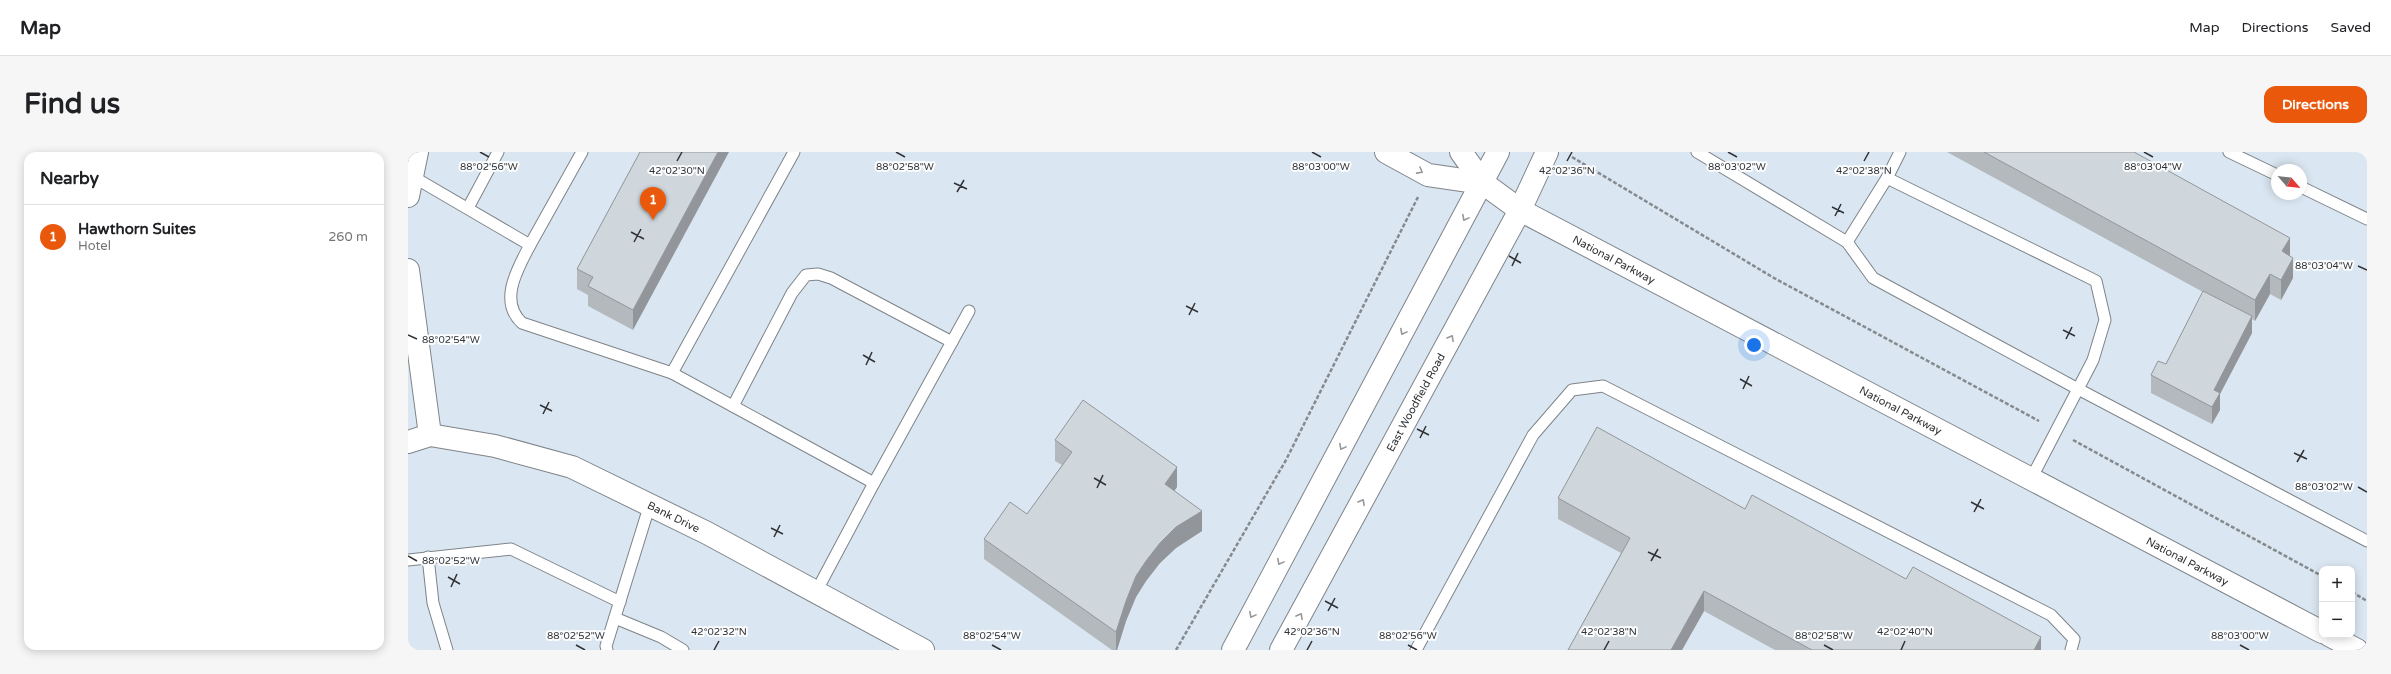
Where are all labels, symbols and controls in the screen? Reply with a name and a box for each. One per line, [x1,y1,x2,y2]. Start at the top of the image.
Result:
text: Map [20,17,61,39]
text: Map [2189,19,2220,36]
text: Directions [2242,19,2309,36]
text: Saved [2331,19,2371,36]
button: Directions [2264,86,2367,123]
text: Find us [24,87,120,121]
text: 88°02'56"W [460,161,518,173]
text: 88°02'58"W [876,161,934,173]
text: 88°03'00"W [1292,161,1350,173]
text: 88°03'02"W [1708,161,1766,173]
text: 88°03'04"W [2124,161,2182,173]
north arrow [2271,164,2307,200]
text: 42°02'30"N [649,165,705,177]
text: 42°02'36"N [1539,165,1595,177]
text: 42°02'38"N [1836,165,1892,177]
one-way arrow [1416,166,1423,173]
text: Nearby [40,168,99,189]
pin: 1 [640,187,666,220]
one-way arrow [1462,214,1469,221]
text: Hawthorn Suites [78,220,196,238]
text: 1 [49,229,57,245]
text: 260 m [328,229,368,245]
street label: National Parkway [1570,233,1657,287]
text: Hotel [78,238,111,254]
text: 88°03'04"W [2295,260,2353,272]
one-way arrow [1401,328,1408,336]
text: 88°02'54"W [422,334,480,346]
one-way arrow [1446,335,1454,342]
your location [1744,335,1764,355]
street label: East Woodfield Road [1384,351,1448,454]
street label: National Parkway [1857,384,1944,438]
one-way arrow [1339,443,1347,450]
text: 88°03'02"W [2295,481,2353,493]
one-way arrow [1357,498,1364,506]
street label: Bank Drive [645,499,702,535]
street label: National Parkway [2144,535,2231,589]
text: 88°02'52"W [422,555,480,567]
one-way arrow [1278,557,1285,565]
map controls [2319,566,2355,638]
button: + [2319,566,2355,602]
button: − [2319,602,2355,638]
one-way arrow [1249,611,1256,618]
one-way arrow [1295,613,1302,620]
text: 42°02'32"N [691,626,747,638]
text: 42°02'36"N [1284,626,1340,638]
text: 42°02'38"N [1581,626,1637,638]
text: 42°02'40"N [1877,626,1933,638]
text: 88°02'52"W [547,630,605,642]
text: 88°02'54"W [963,630,1021,642]
text: 88°02'56"W [1379,630,1437,642]
text: 88°02'58"W [1795,630,1853,642]
text: 88°03'00"W [2211,630,2269,642]

